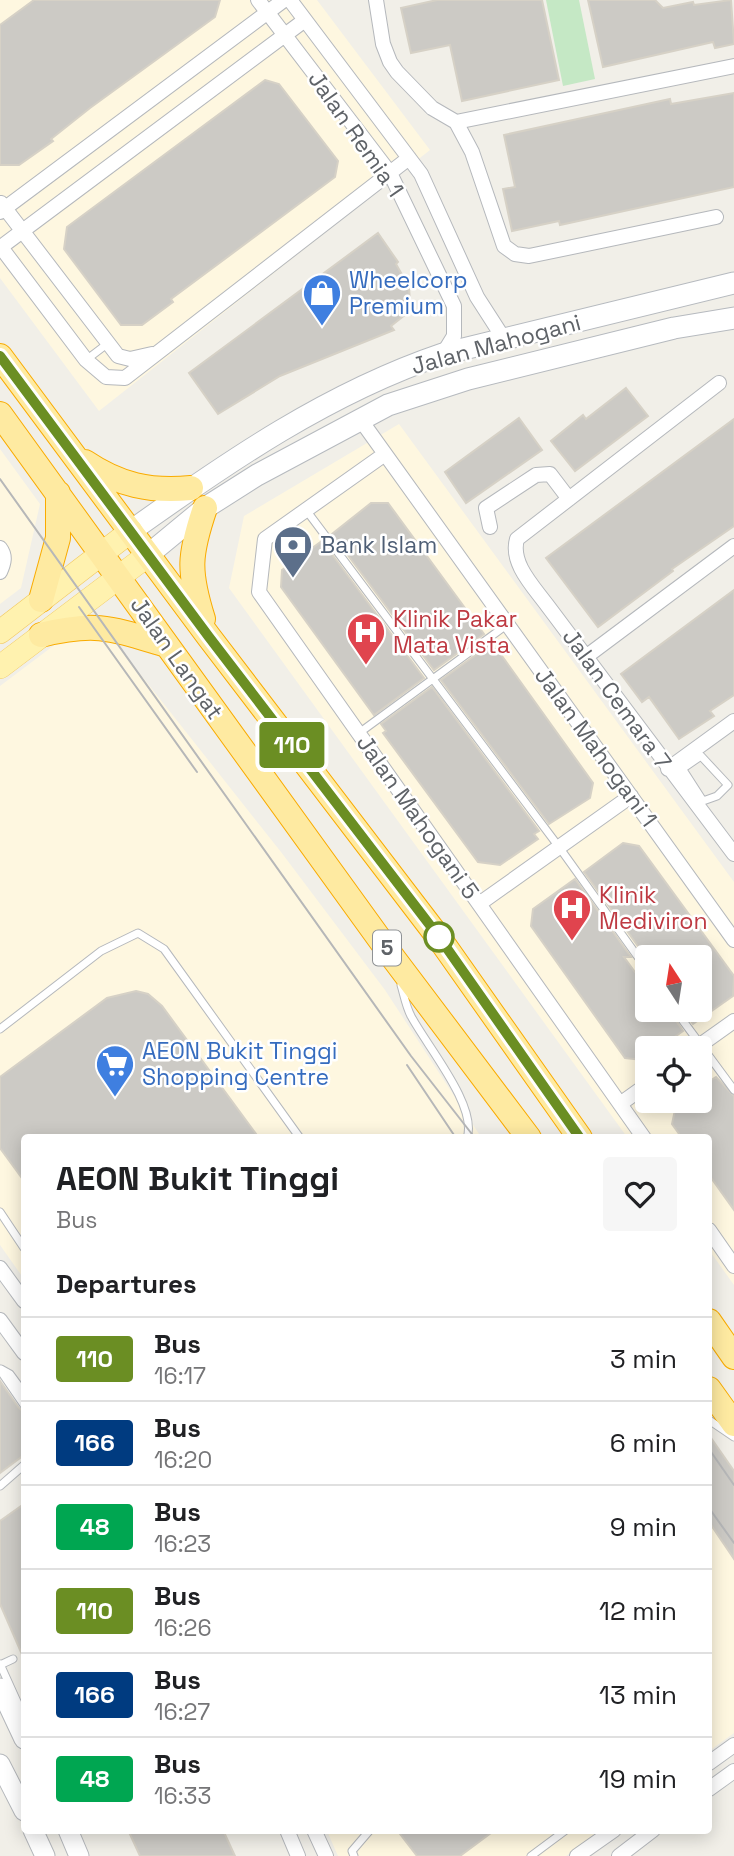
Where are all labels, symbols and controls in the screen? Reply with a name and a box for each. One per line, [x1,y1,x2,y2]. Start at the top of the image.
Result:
street label: Jalan Remia 1 [301,65,411,203]
place label: Wheelcorp Premium [349,265,468,321]
shop icon: Wheelcorp Premium [301,272,343,327]
street label: Jalan Mahogani [408,307,584,381]
bank icon: Bank Islam [272,524,314,579]
place label: Bank Islam [320,530,437,560]
street label: Jalan Langat [124,591,230,725]
place label: Klinik Pakar Mata Vista [393,604,517,660]
hospital icon: Klinik Pakar Mata Vista [345,611,387,666]
street label: Jalan Cemara 7 [556,623,678,775]
street label: Jalan Mahogani 1 [528,661,664,833]
line badge: 110 [252,722,332,768]
text: 110 [273,729,311,760]
street label: Jalan Mahogani 5 [350,729,486,905]
place label: Klinik Mediviron [599,880,708,936]
hospital icon: Klinik Mediviron [551,887,593,942]
unlabelled marker [424,922,454,952]
road number: 5 [373,930,401,965]
north arrow [635,945,712,1022]
map controls [635,945,712,1113]
place label: AEON Bukit Tinggi Shopping Centre [142,1036,337,1092]
button: locate [635,1036,712,1113]
supermarket icon: AEON Bukit Tinggi Shopping Centre [94,1043,136,1098]
button: heart [603,1157,677,1231]
text: AEON Bukit Tinggi [56,1158,339,1200]
text: Bus [56,1205,97,1235]
text: Departures [56,1267,197,1301]
text: Bus [154,1327,201,1361]
text: 3 min [610,1342,677,1376]
text: 110 [76,1343,113,1374]
text: 16:17 [154,1361,206,1391]
text: Bus [154,1411,201,1445]
text: 6 min [610,1426,677,1460]
text: 166 [74,1427,115,1458]
text: 16:20 [154,1445,212,1475]
text: Bus [154,1495,201,1529]
text: 9 min [610,1510,677,1544]
text: 48 [80,1511,109,1542]
text: 16:23 [154,1529,211,1559]
text: Bus [154,1579,201,1613]
text: 12 min [599,1594,677,1628]
text: 110 [76,1595,113,1626]
text: 16:26 [154,1613,211,1643]
text: Bus [154,1663,201,1697]
text: 13 min [599,1678,677,1712]
text: 166 [74,1679,115,1710]
text: 16:27 [154,1697,210,1727]
text: Bus [154,1747,201,1781]
text: 19 min [599,1762,677,1796]
text: 48 [80,1763,109,1794]
text: 16:33 [154,1781,211,1811]

